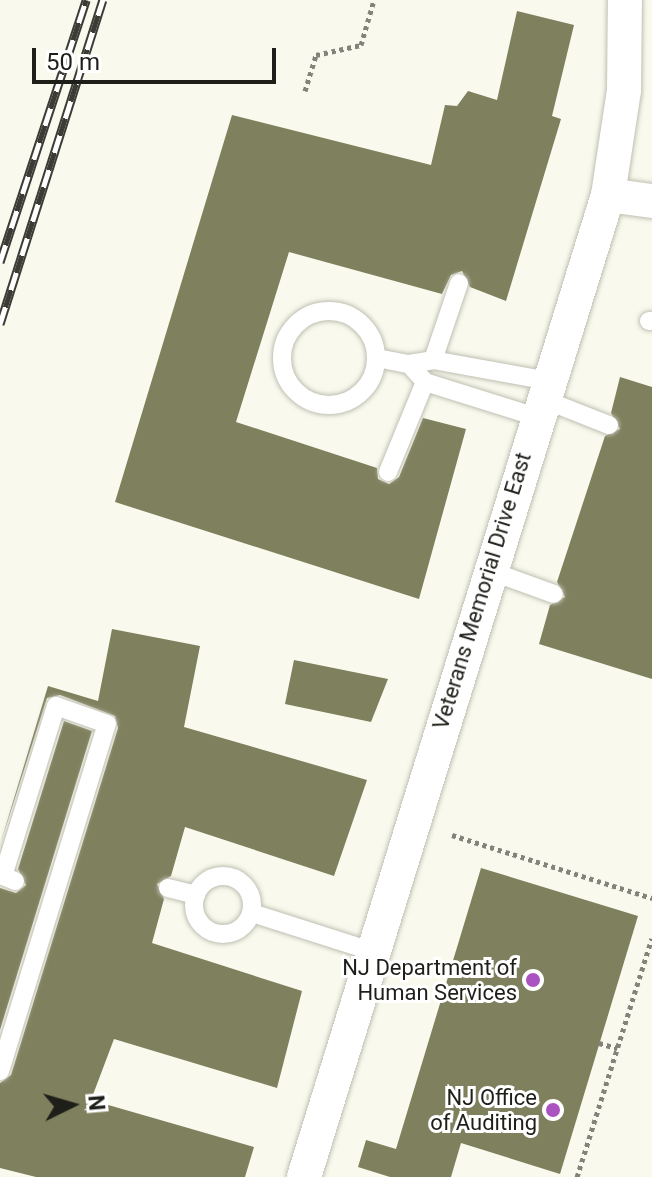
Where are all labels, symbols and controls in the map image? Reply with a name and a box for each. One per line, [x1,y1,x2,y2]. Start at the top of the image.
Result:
scale bar [36,32,280,82]
text: 50 m [46,48,100,76]
street label: Veterans Memorial Drive East [427,449,537,733]
place label: NJ Department of Human Services [342,954,517,1006]
marker: NJ Department of Human Services [524,971,542,989]
north arrow [32,1065,112,1145]
place label: NJ Office of Auditing [430,1084,537,1136]
text: N [83,1094,110,1112]
marker: NJ Office of Auditing [544,1101,562,1119]

